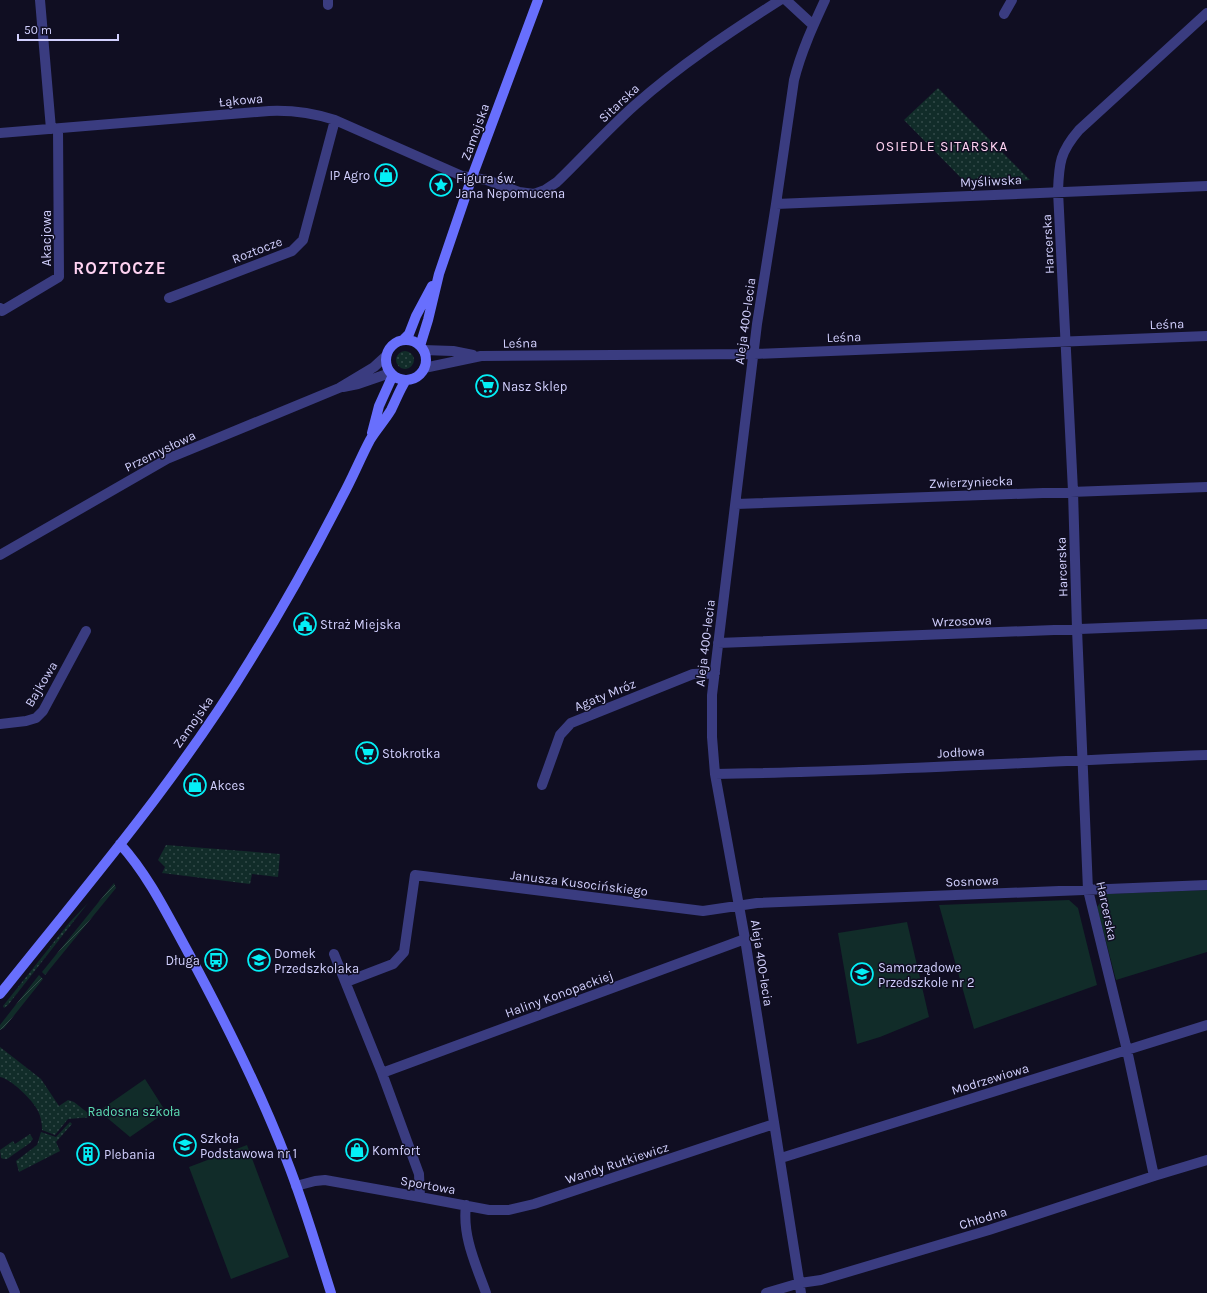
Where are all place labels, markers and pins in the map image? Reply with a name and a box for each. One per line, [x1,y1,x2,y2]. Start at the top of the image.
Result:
shop icon: IP Agro [373,162,399,188]
place label: IP Agro [329,168,370,183]
place label: Figura św. Jana Nepomucena [456,171,565,201]
place icon: Figura św. Jana Nepomucena [428,172,454,198]
supermarket icon: Nasz Sklep [474,373,500,399]
place label: Nasz Sklep [502,379,567,394]
public building icon: Straż Miejska [292,611,318,637]
place label: Straż Miejska [320,617,401,632]
supermarket icon: Stokrotka [354,740,380,766]
place label: Stokrotka [382,746,440,761]
shop icon: Akces [182,772,208,798]
place label: Akces [210,778,245,793]
place label: Domek Przedszkolaka [274,946,359,976]
bus stop icon: Długa [203,947,229,973]
school or university icon: Domek Przedszkolaka [246,947,272,973]
place label: Długa [165,953,200,968]
place label: Samorządowe Przedszkole nr 2 [878,960,974,990]
school or university icon: Samorządowe Przedszkole nr 2 [849,961,875,987]
place label: Szkoła Podstawowa nr 1 [200,1131,297,1161]
school or university icon: Szkoła Podstawowa nr 1 [172,1132,198,1158]
shop icon: Komfort [344,1137,370,1163]
building icon: Plebania [75,1141,101,1167]
place label: Komfort [372,1143,420,1158]
place label: Plebania [104,1147,155,1162]

